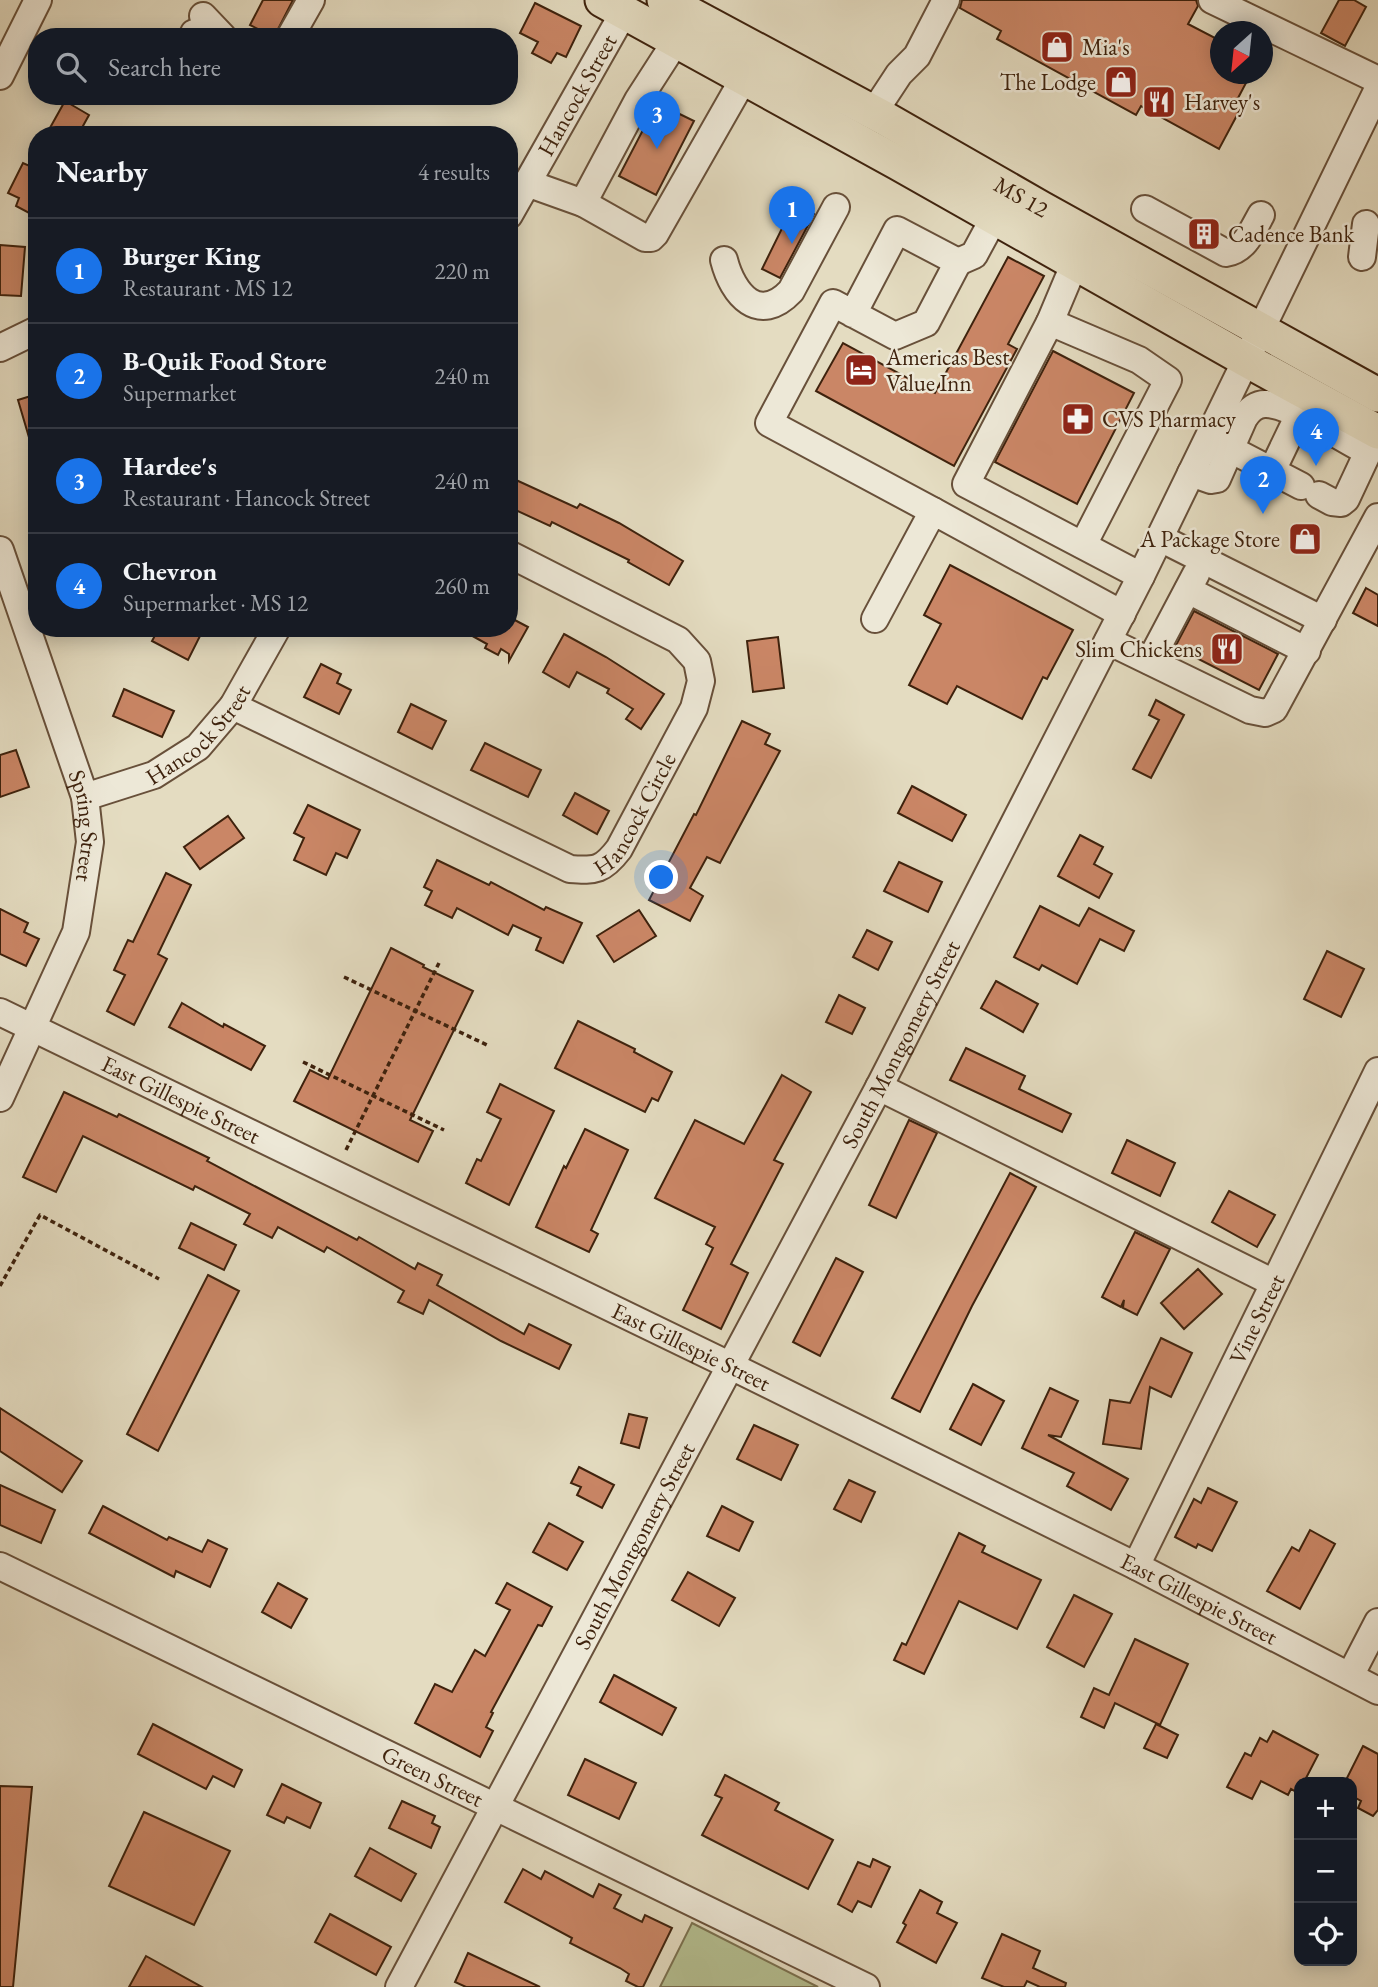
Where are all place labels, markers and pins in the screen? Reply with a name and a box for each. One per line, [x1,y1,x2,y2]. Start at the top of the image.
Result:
shop icon: Mia's [1038,28,1076,66]
place label: Mia's [1082,32,1130,62]
shop icon: The Lodge [1102,63,1140,101]
place label: The Lodge [1000,67,1096,97]
restaurant icon: Harvey's [1140,83,1178,121]
place label: Harvey's [1184,87,1260,117]
pin: 3 [634,91,680,149]
pin: 1 [769,186,815,244]
building icon: Cadence Bank [1185,215,1223,253]
place label: Cadence Bank [1228,219,1356,249]
place label: Americas Best Value Inn [885,342,1010,398]
hotel icon: Americas Best Value Inn [842,351,880,389]
pharmacy icon: CVS Pharmacy [1059,400,1097,438]
place label: CVS Pharmacy [1102,404,1237,434]
pin: 4 [1293,408,1339,466]
pin: 2 [1240,456,1286,514]
shop icon: A Package Store [1286,520,1324,558]
place label: A Package Store [1139,524,1280,554]
restaurant icon: Slim Chickens [1208,630,1246,668]
place label: Slim Chickens [1075,634,1202,664]

